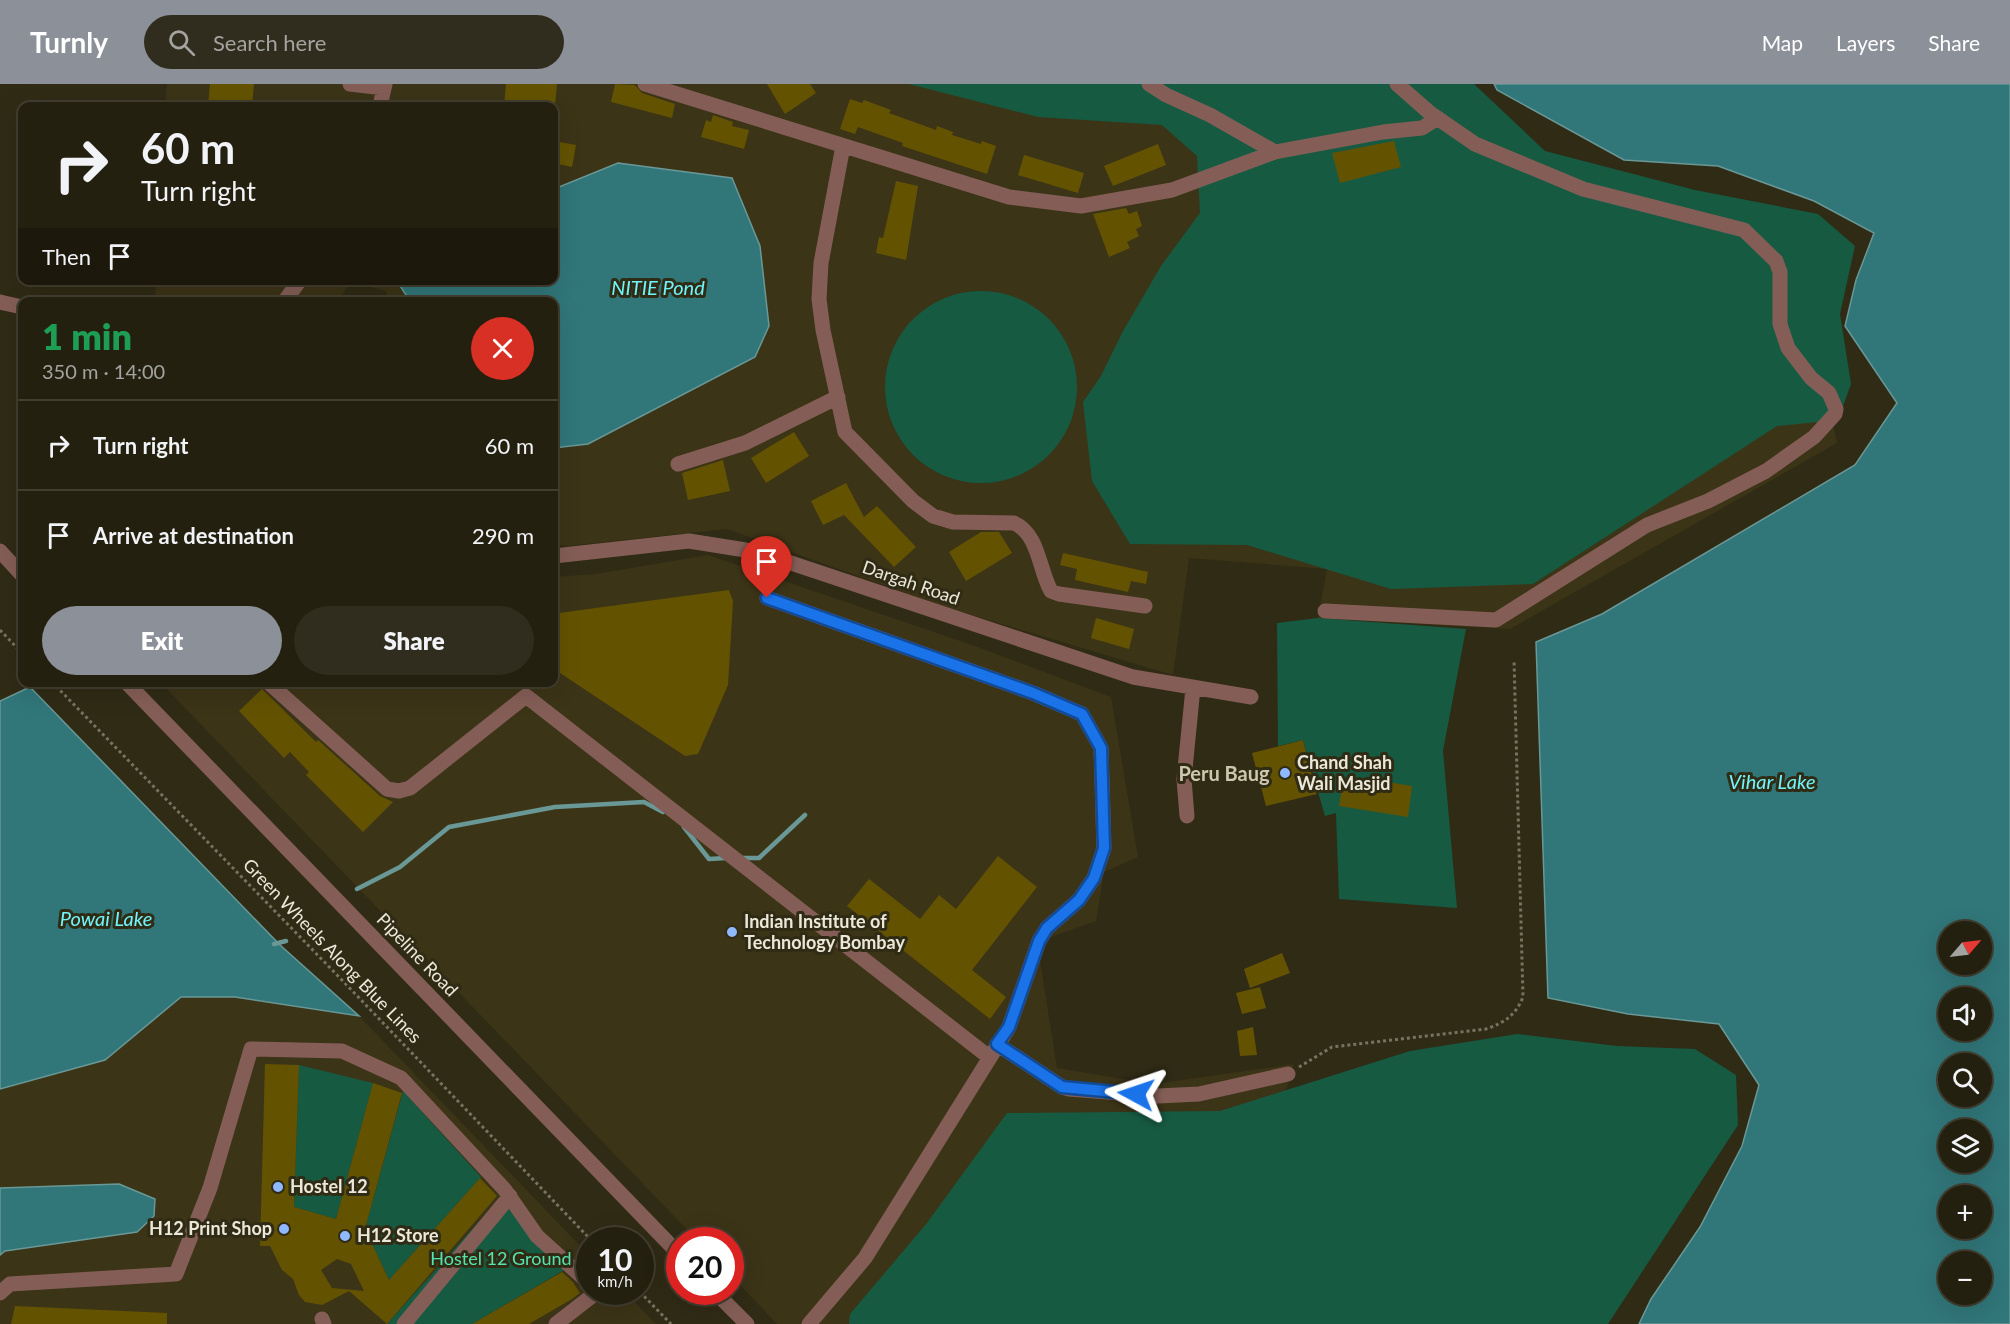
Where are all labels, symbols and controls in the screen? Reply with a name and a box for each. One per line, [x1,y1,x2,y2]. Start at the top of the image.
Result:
search box [144,15,564,69]
text: Turnly [30,25,108,59]
icon: search [165,26,198,59]
text: Search here [213,29,326,56]
text: Map [1762,30,1803,55]
text: Layers [1836,30,1895,55]
text: Share [1928,30,1980,55]
text: 60 m [141,123,235,173]
icon: right [42,126,120,204]
text: Turn right [141,174,256,207]
icon: arrive [103,240,136,273]
text: Then [42,243,91,270]
water label: NITIE Pond [611,275,705,299]
text: 1 min [42,314,132,358]
button: close [471,317,534,380]
text: 350 m · 14:00 [42,359,165,383]
icon: right [42,429,75,462]
text: Turn right [93,432,188,459]
text: 60 m [485,432,534,459]
icon: arrive [42,519,75,552]
text: Arrive at destination [93,522,294,549]
text: 290 m [472,522,534,549]
pin [741,536,792,598]
icon: arrive [750,545,783,578]
street label: Dargah Road [860,555,963,609]
button: Exit [42,606,282,675]
button: Share [294,606,534,675]
place label: Chand Shah Wali Masjid [1297,751,1392,794]
district label: Peru Baug [1178,761,1270,785]
marker: Chand Shah Wali Masjid [1278,766,1292,780]
water label: Vihar Lake [1728,769,1816,793]
street label: Green Wheels Along Blue Lines [239,854,427,1047]
water label: Powai Lake [60,906,152,930]
street label: Pipeline Road [373,908,463,1001]
place label: Indian Institute of Technology Bombay [744,910,905,953]
north arrow [1938,921,1992,975]
map controls [1938,921,1992,1305]
marker: Indian Institute of Technology Bombay [725,925,739,939]
button: sound [1938,987,1992,1041]
button: search [1938,1053,1992,1107]
position arrow [1104,1062,1168,1126]
button: layers [1938,1119,1992,1173]
place label: Hostel 12 [290,1175,368,1197]
marker: Hostel 12 [271,1180,285,1194]
button: + [1938,1185,1992,1239]
place label: H12 Print Shop [149,1217,272,1239]
marker: H12 Print Shop [277,1222,291,1236]
place label: H12 Store [357,1224,439,1246]
speed limit sign: 20 [666,1227,744,1305]
marker: H12 Store [338,1229,352,1243]
text: 10 [598,1241,632,1277]
park label: Hostel 12 Ground [430,1247,572,1269]
button: − [1938,1251,1992,1305]
text: km/h [597,1272,633,1290]

